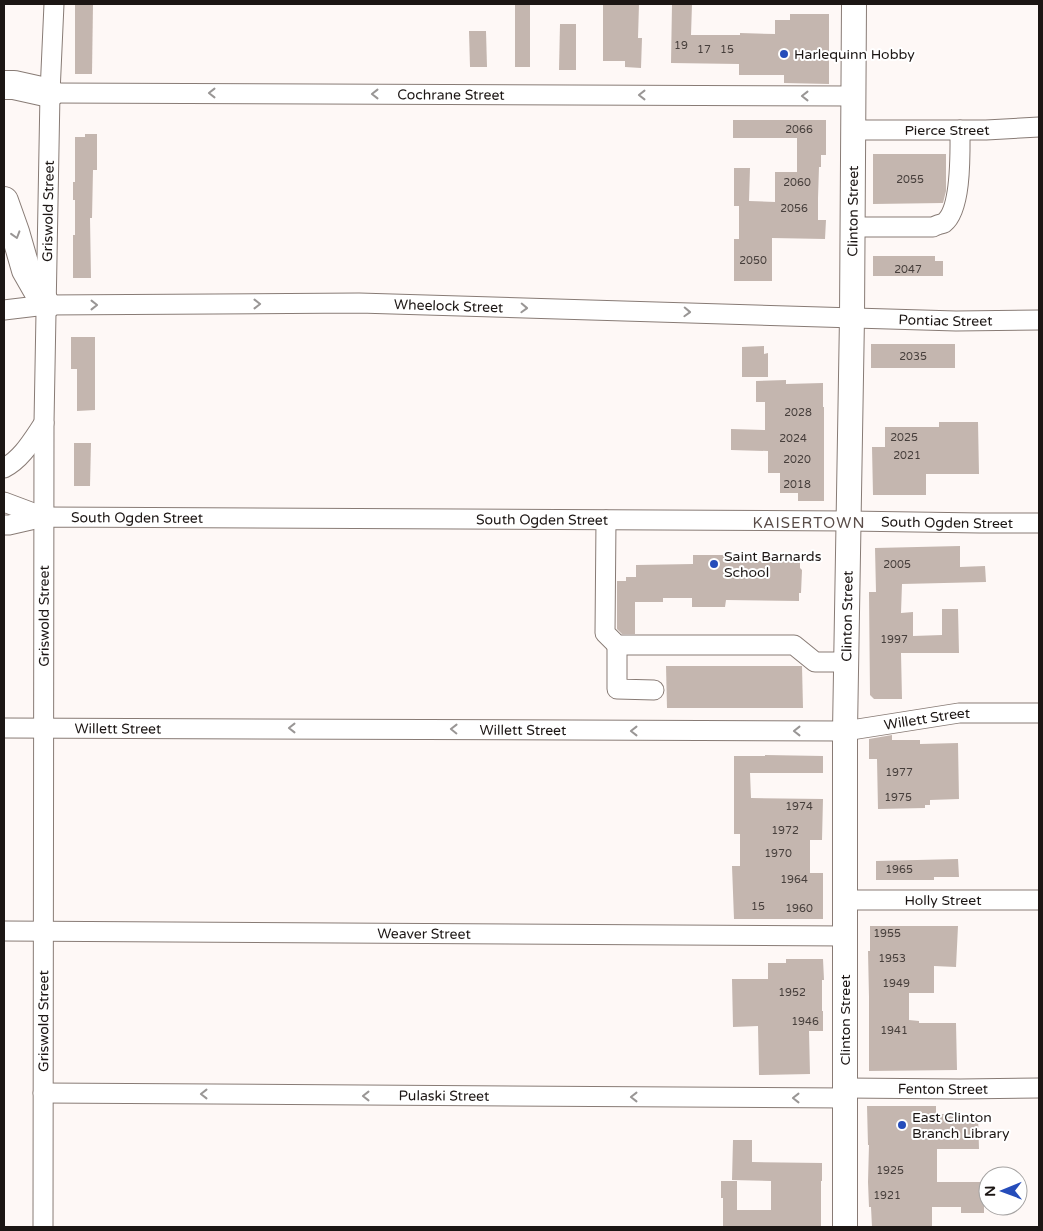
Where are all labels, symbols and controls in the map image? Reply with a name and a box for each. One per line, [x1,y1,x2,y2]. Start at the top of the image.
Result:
house number: 19 [674,39,688,52]
house number: 17 [697,43,711,56]
house number: 15 [720,43,734,56]
place label: Harlequinn Hobby [794,46,915,63]
marker: Harlequinn Hobby [778,48,790,60]
street label: Cochrane Street [397,86,505,104]
one-way arrow [208,88,216,98]
one-way arrow [371,89,378,99]
one-way arrow [638,90,646,100]
one-way arrow [801,91,808,101]
street label: Pierce Street [905,122,991,139]
house number: 2066 [785,123,813,136]
street label: Griswold Street [39,159,58,262]
street label: Clinton Street [844,165,862,257]
house number: 2055 [896,173,924,186]
house number: 2060 [783,176,811,189]
house number: 2056 [780,202,808,215]
one-way arrow [10,231,20,239]
house number: 2050 [739,254,767,267]
house number: 2047 [894,263,922,276]
street label: Wheelock Street [394,296,504,316]
one-way arrow [254,299,261,309]
one-way arrow [91,300,99,310]
one-way arrow [521,302,529,313]
one-way arrow [683,307,691,318]
street label: Pontiac Street [898,311,993,330]
house number: 2035 [899,350,927,363]
house number: 2028 [784,406,812,419]
house number: 2025 [890,431,918,444]
house number: 2024 [779,432,807,445]
house number: 2021 [893,449,921,462]
house number: 2020 [783,453,811,466]
house number: 2018 [783,478,811,491]
street label: South Ogden Street [71,509,204,527]
street label: South Ogden Street [476,511,609,529]
street label: South Ogden Street [881,513,1014,532]
district label: KAISERTOWN [753,514,865,532]
place label: Saint Barnards School [724,548,822,581]
marker: Saint Barnards School [708,558,720,570]
house number: 2005 [883,558,911,571]
street label: Griswold Street [36,564,53,667]
street label: Clinton Street [838,570,857,662]
house number: 1997 [880,633,908,646]
street label: Willett Street [883,705,971,734]
street label: Willett Street [75,720,162,738]
street label: Willett Street [480,722,567,739]
one-way arrow [287,723,295,733]
one-way arrow [450,724,458,734]
one-way arrow [630,726,638,736]
one-way arrow [792,726,800,736]
house number: 1977 [885,766,913,779]
house number: 1975 [884,791,912,804]
house number: 1974 [785,800,813,813]
house number: 1972 [771,824,799,837]
house number: 1970 [764,847,792,860]
house number: 1965 [885,863,913,876]
house number: 1964 [780,873,808,886]
street label: Holly Street [904,892,982,909]
house number: 15 [751,900,765,913]
house number: 1960 [785,902,813,915]
street label: Weaver Street [377,925,471,943]
house number: 1955 [873,927,901,940]
house number: 1953 [878,952,906,965]
street label: Griswold Street [35,969,52,1072]
street label: Clinton Street [837,974,854,1066]
house number: 1949 [882,977,910,990]
house number: 1952 [778,986,806,999]
house number: 1946 [791,1015,819,1028]
house number: 1941 [880,1024,908,1037]
street label: Fenton Street [898,1080,989,1098]
street label: Pulaski Street [399,1087,490,1105]
one-way arrow [199,1089,207,1100]
one-way arrow [362,1091,370,1101]
one-way arrow [629,1092,637,1102]
one-way arrow [792,1092,800,1103]
place label: East Clinton Branch Library [912,1109,1010,1142]
marker: East Clinton Branch Library [896,1119,908,1131]
house number: 1925 [876,1164,904,1177]
north arrow [978,1166,1028,1216]
text: N [982,1185,999,1197]
house number: 1921 [873,1189,901,1202]

